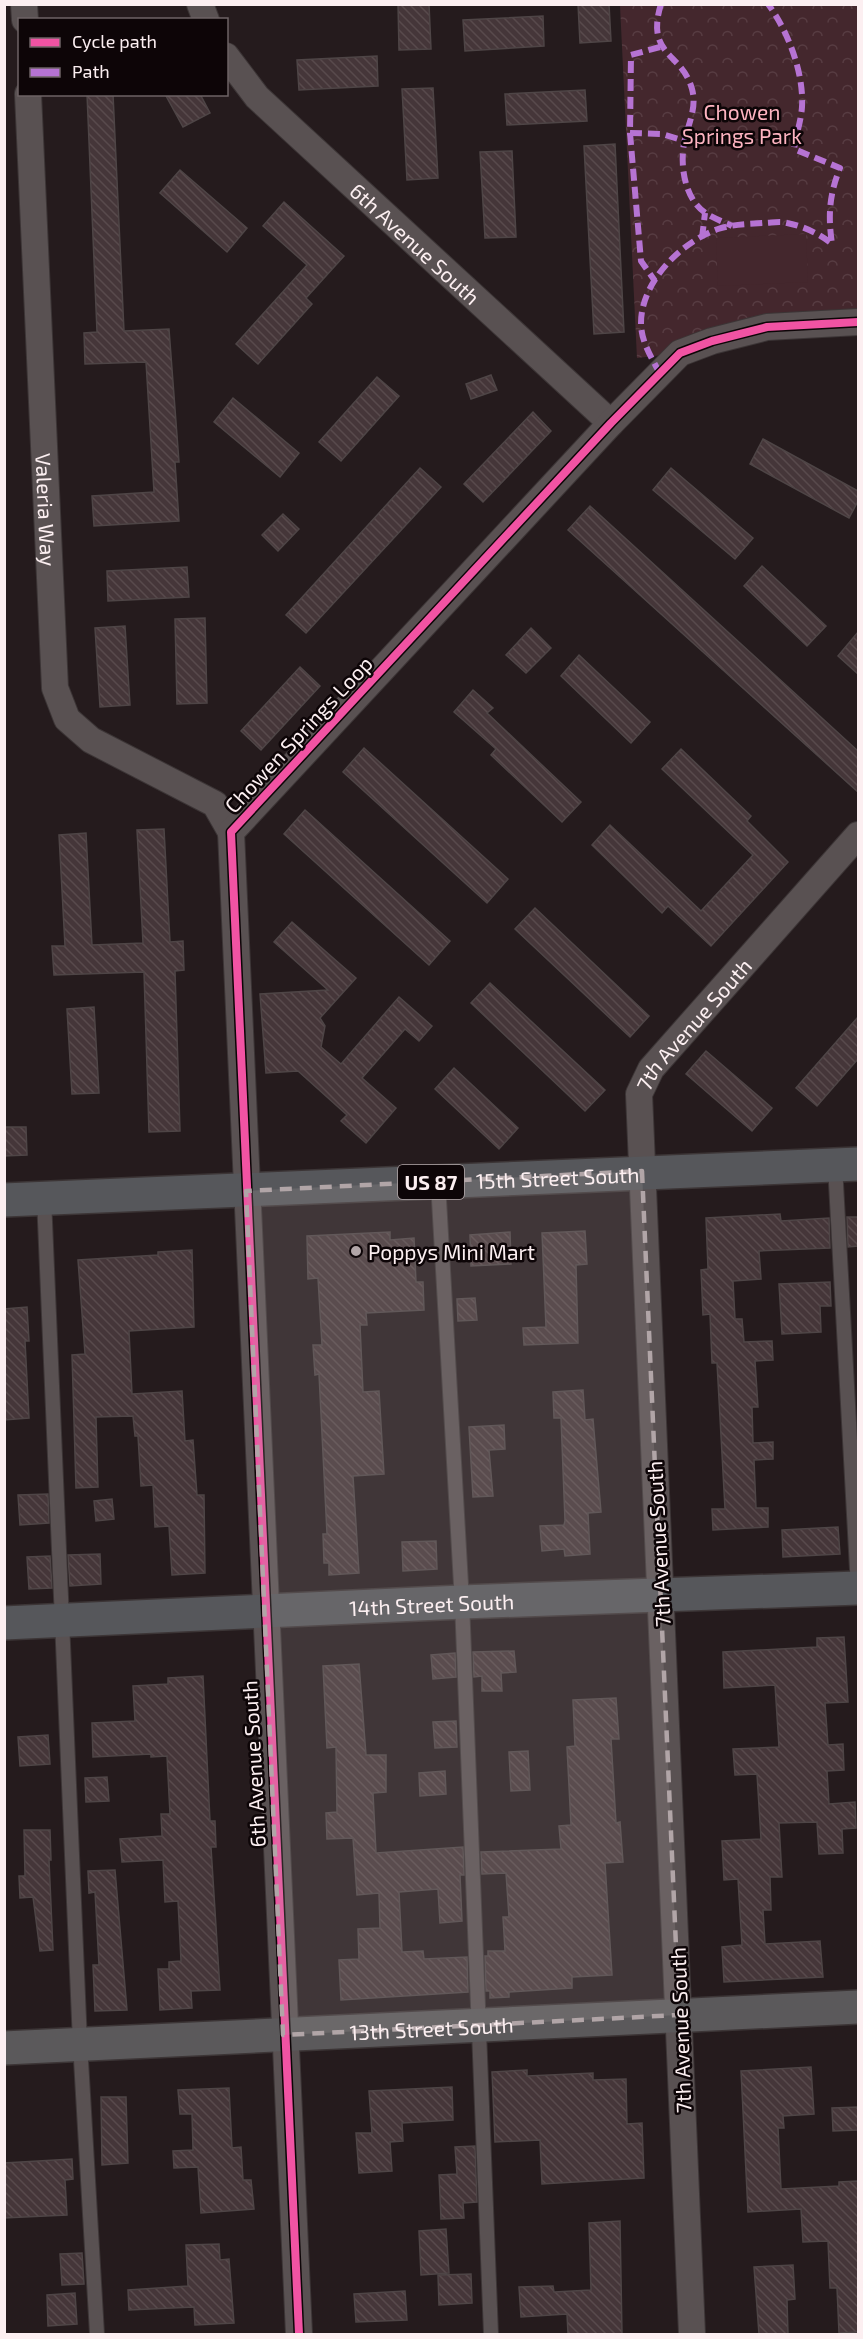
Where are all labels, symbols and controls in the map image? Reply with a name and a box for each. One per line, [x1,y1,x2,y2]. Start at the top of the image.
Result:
legend [18,18,228,96]
text: Cycle path [72,30,157,52]
text: Path [72,60,110,82]
park label: Chowen Springs Park [682,99,802,148]
street label: 6th Avenue South [346,177,486,309]
street label: Valeria Way [32,452,62,567]
street label: Chowen Springs Loop [219,650,377,818]
street label: 7th Avenue South [630,953,756,1094]
street label: 15th Street South [475,1161,640,1193]
road number: US 87 [398,1165,464,1199]
place label: Poppys Mini Mart [368,1239,535,1264]
marker: Poppys Mini Mart [349,1244,363,1258]
street label: 7th Avenue South [641,1460,675,1628]
street label: 14th Street South [348,1588,515,1620]
street label: 6th Avenue South [236,1680,270,1848]
street label: 7th Avenue South [665,1947,695,2113]
street label: 13th Street South [349,2011,514,2044]

